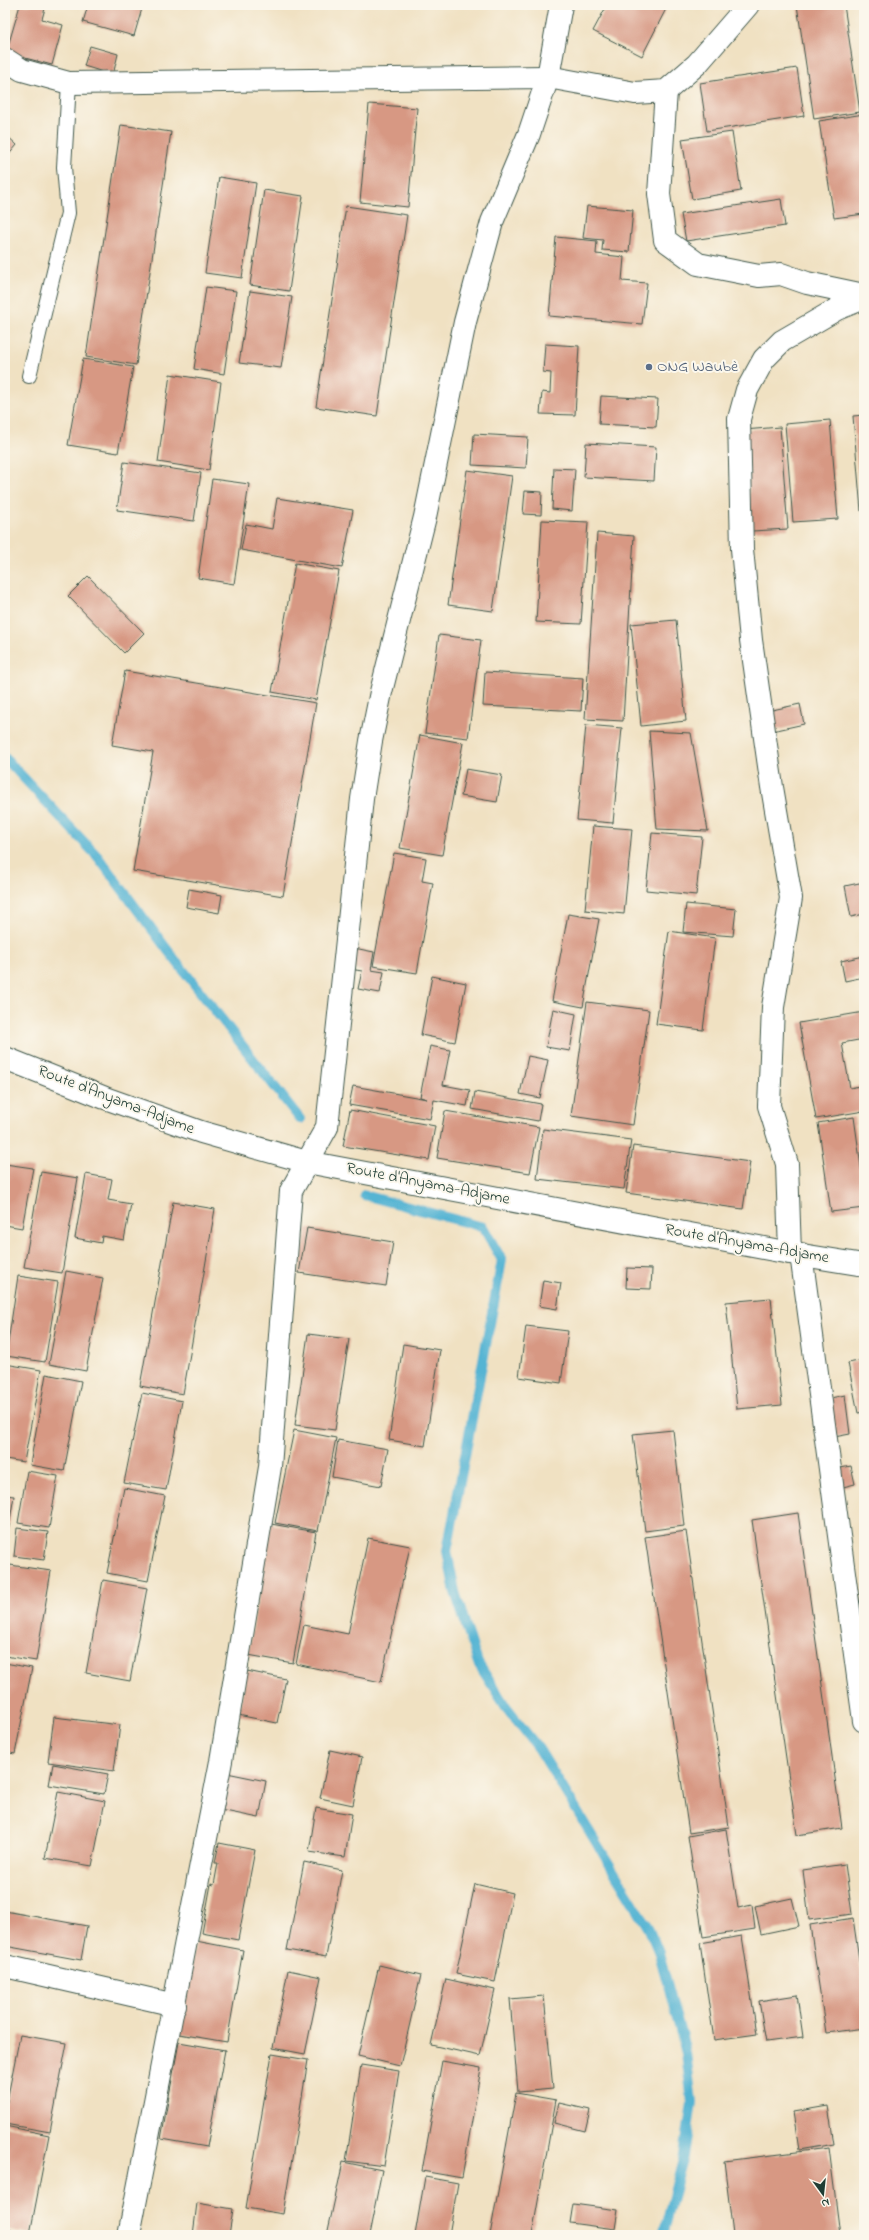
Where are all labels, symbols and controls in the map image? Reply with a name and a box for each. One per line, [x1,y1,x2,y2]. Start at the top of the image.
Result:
place label: ONG Waubè [657,355,739,379]
marker: ONG Waubè [644,362,654,372]
street label: Route d'Anyama-Adjame [34,1059,199,1141]
street label: Route d'Anyama-Adjame [344,1156,513,1212]
street label: Route d'Anyama-Adjame [663,1218,832,1270]
north arrow [803,2174,843,2214]
text: N [820,2194,831,2211]

